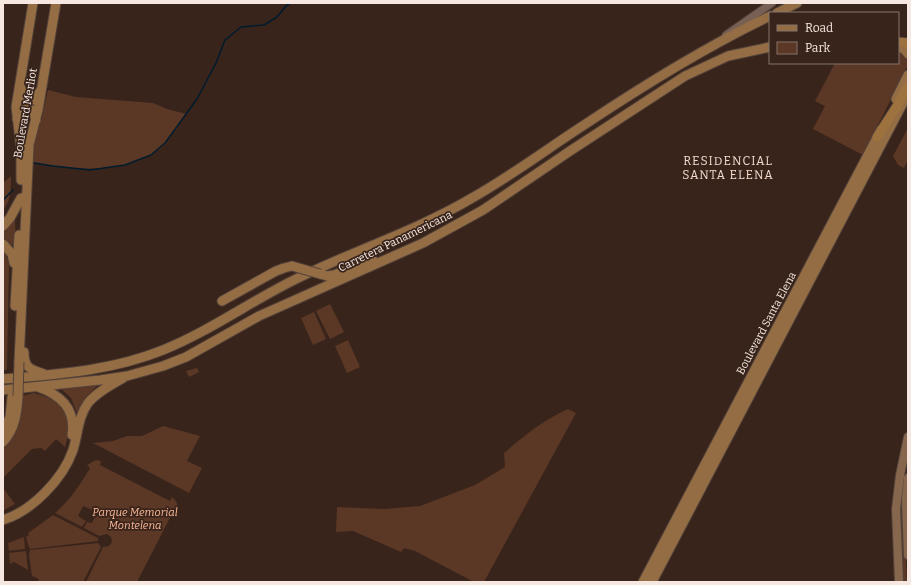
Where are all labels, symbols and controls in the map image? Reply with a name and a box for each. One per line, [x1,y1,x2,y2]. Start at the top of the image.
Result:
legend [769,12,899,64]
text: Road [805,21,833,35]
text: Park [805,41,831,55]
street label: Boulevard Merliot [11,67,40,159]
district label: RESIDENCIAL SANTA ELENA [682,154,774,182]
street label: Carretera Panamericana [336,208,454,275]
street label: Boulevard Santa Elena [734,270,799,377]
park label: Parque Memorial Montelena [92,506,178,532]

